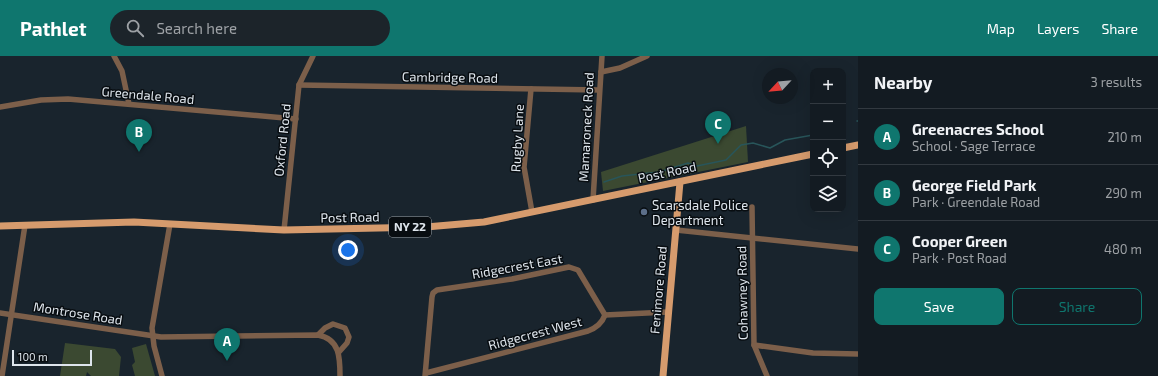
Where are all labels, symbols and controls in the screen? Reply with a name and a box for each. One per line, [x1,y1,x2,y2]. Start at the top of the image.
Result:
search box [110,10,390,46]
text: Pathlet [20,17,86,40]
icon: search [124,17,146,39]
text: Search here [156,19,237,37]
text: Map [987,20,1015,37]
text: Layers [1037,20,1079,37]
text: Share [1101,20,1138,37]
street label: Cambridge Road [402,68,498,86]
north arrow [762,68,798,104]
map controls [810,68,846,212]
button: + [810,68,846,104]
street label: Mamaroneck Road [575,72,597,182]
text: Nearby [874,72,932,92]
text: 3 results [1091,74,1142,90]
street label: Greendale Road [101,83,195,107]
street label: Oxford Road [270,103,294,177]
street label: Rugby Lane [507,104,527,172]
button: − [810,104,846,140]
pin: C [705,111,731,144]
pin: B [126,119,152,152]
text: Greenacres School [912,120,1044,138]
text: A [883,129,891,145]
text: 210 m [1107,129,1142,145]
text: School · Sage Terrace [912,138,1035,154]
button: locate [810,140,846,176]
street label: Post Road [636,158,698,186]
button: layers [810,176,846,212]
text: George Field Park [912,176,1036,194]
text: B [883,185,891,201]
text: 290 m [1105,185,1142,201]
text: Park · Greendale Road [912,194,1040,210]
place label: Scarsdale Police Department [652,197,748,228]
marker: Scarsdale Police Department [639,207,649,217]
street label: Post Road [320,208,380,226]
road number: NY 22 [389,217,431,237]
text: Cooper Green [912,232,1007,250]
your location [338,240,358,260]
text: C [883,241,891,257]
text: 480 m [1104,241,1142,257]
street label: Fenimore Road [646,245,670,335]
street label: Cohawney Road [733,246,751,340]
street label: Ridgecrest East [470,250,564,282]
text: Park · Post Road [912,250,1007,266]
button: Save [874,288,1004,325]
button: Share [1012,288,1142,325]
street label: Montrose Road [32,298,124,328]
street label: Ridgecrest West [486,313,584,353]
pin: A [214,328,240,361]
scale bar [12,348,92,367]
text: 100 m [18,350,48,363]

